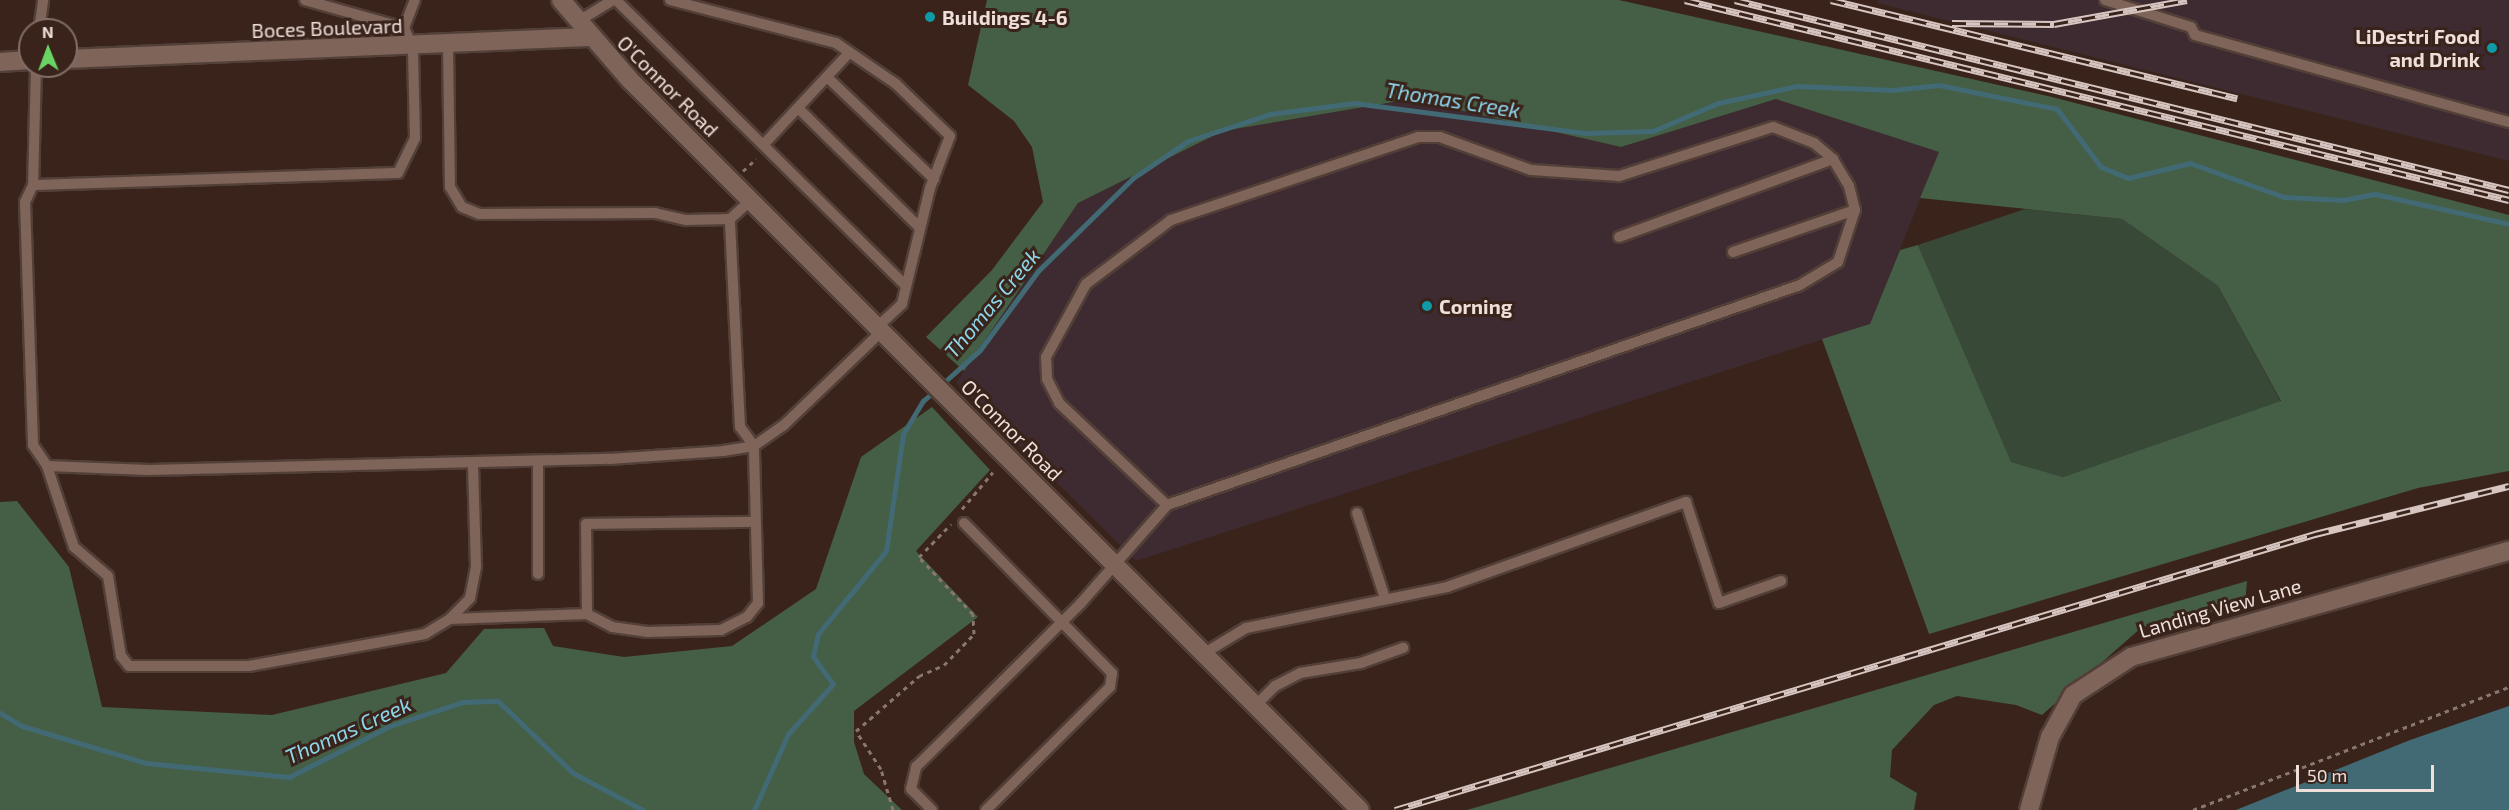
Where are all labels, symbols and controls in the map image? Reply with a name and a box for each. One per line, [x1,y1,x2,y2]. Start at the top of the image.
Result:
place label: Buildings 4-6 [942,5,1068,29]
marker: Buildings 4-6 [923,10,937,24]
street label: Boces Boulevard [251,13,403,43]
north arrow [18,18,78,78]
text: N [42,22,54,41]
place label: LiDestri Food and Drink [2355,24,2480,71]
street label: O'Connor Road [612,30,724,142]
marker: LiDestri Food and Drink [2485,41,2499,55]
water label: Thomas Creek [1384,77,1522,123]
water label: Thomas Creek [939,243,1045,363]
place label: Corning [1439,294,1512,318]
marker: Corning [1420,299,1434,313]
street label: O'Connor Road [956,374,1068,486]
street label: Landing View Lane [2135,573,2305,643]
water label: Thomas Creek [281,691,415,769]
scale bar [2299,753,2437,791]
text: 50 m [2307,764,2347,786]

